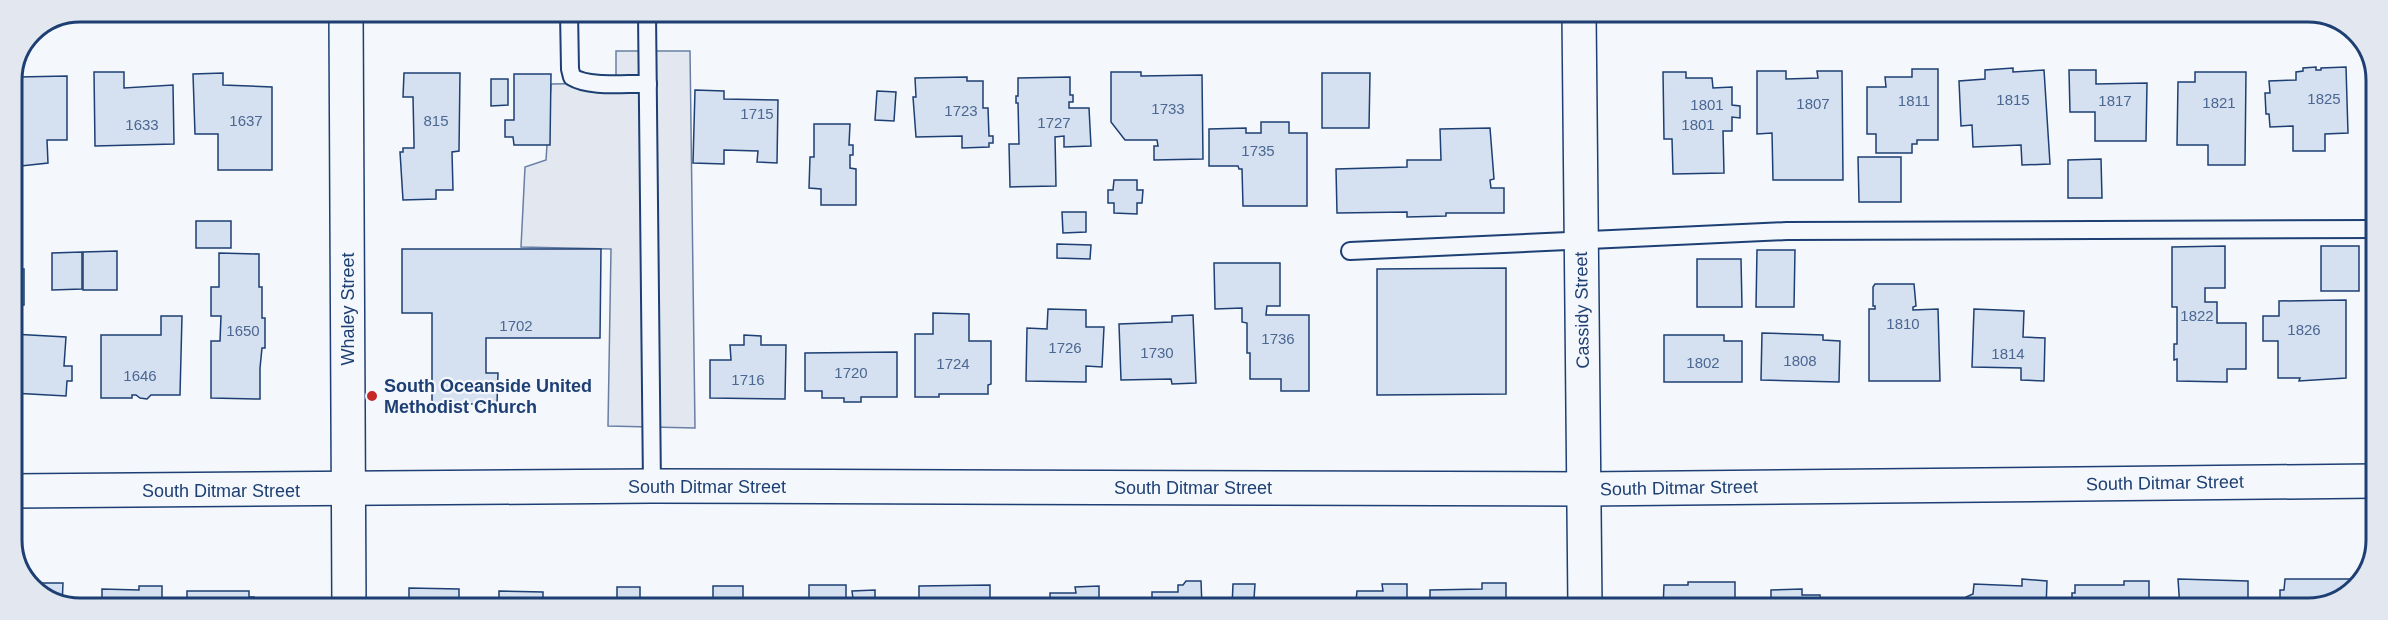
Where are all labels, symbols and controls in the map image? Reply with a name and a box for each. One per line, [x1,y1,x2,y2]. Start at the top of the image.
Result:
house number: 1825 [2307,90,2341,107]
house number: 1815 [1996,91,2030,108]
house number: 1811 [1898,92,1930,109]
house number: 1817 [2098,92,2132,109]
house number: 1821 [2202,94,2236,111]
house number: 1807 [1796,95,1830,112]
house number: 1801 [1690,96,1724,113]
house number: 1733 [1151,100,1185,117]
house number: 1723 [944,102,978,119]
house number: 1715 [740,105,774,122]
house number: 1637 [229,112,263,129]
house number: 815 [423,112,449,129]
house number: 1727 [1037,114,1071,131]
house number: 1633 [125,116,159,133]
house number: 1801 [1681,116,1715,133]
house number: 1735 [1241,142,1275,159]
street label: Cassidy Street [1571,251,1593,369]
street label: Whaley Street [338,252,358,366]
house number: 1822 [2180,307,2214,324]
house number: 1810 [1886,315,1920,332]
house number: 1702 [499,317,533,334]
house number: 1826 [2287,321,2321,338]
house number: 1650 [226,322,260,339]
house number: 1736 [1261,330,1295,347]
house number: 1726 [1048,339,1082,356]
house number: 1730 [1140,344,1174,361]
house number: 1814 [1991,345,2025,362]
house number: 1808 [1783,352,1817,369]
house number: 1802 [1686,354,1720,371]
house number: 1724 [936,355,970,372]
house number: 1720 [834,364,868,381]
house number: 1646 [123,367,157,384]
house number: 1716 [731,371,765,388]
place label: South Oceanside United Methodist Church [384,376,592,417]
marker: South Oceanside United Methodist Church [365,389,379,403]
street label: South Ditmar Street [2086,472,2244,494]
street label: South Ditmar Street [628,477,786,497]
street label: South Ditmar Street [1600,477,1758,499]
street label: South Ditmar Street [1114,478,1272,498]
street label: South Ditmar Street [142,481,300,501]

